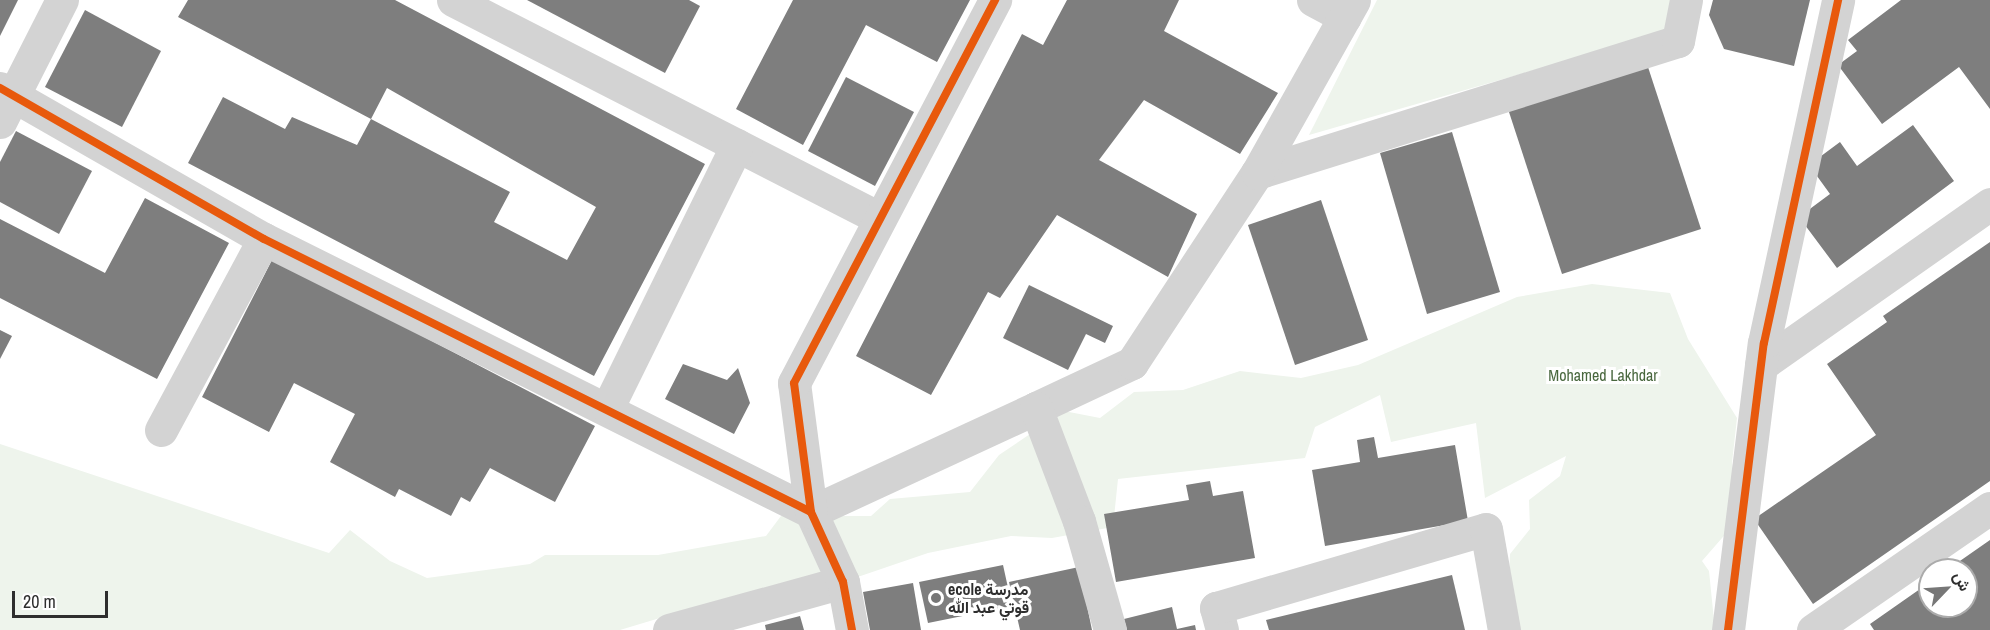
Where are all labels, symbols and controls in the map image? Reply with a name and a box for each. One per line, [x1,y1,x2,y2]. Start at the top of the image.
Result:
park label: Mohamed Lakhdar [1548,365,1658,385]
north arrow [1918,558,1978,618]
text: ش [1948,568,1977,595]
scale bar [15,579,111,617]
place label: ecole مدرسة قوتي عبد الله [948,579,1029,617]
text: 20 m [23,589,56,614]
marker: ecole مدرسة قوتي عبد الله [929,591,943,605]

